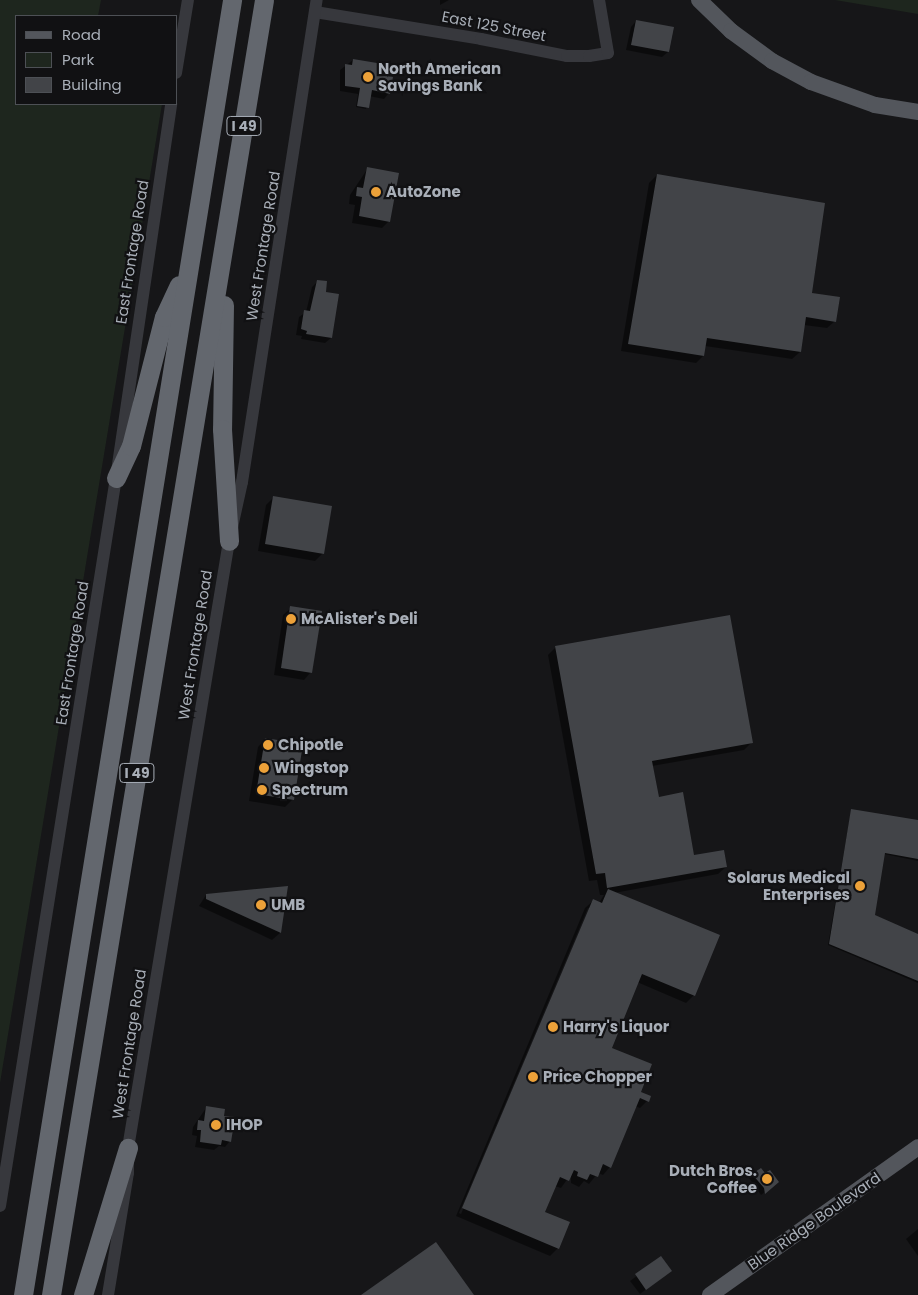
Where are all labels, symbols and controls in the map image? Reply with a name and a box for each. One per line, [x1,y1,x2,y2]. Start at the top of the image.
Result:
street label: East 125 Street [440,7,548,45]
legend [15,15,178,105]
text: Road [62,24,101,45]
text: Park [62,49,94,70]
place label: North American Savings Bank [378,59,501,94]
marker: North American Savings Bank [362,71,374,83]
text: Building [62,74,122,95]
road number: I 49 [225,114,263,138]
street label: West Frontage Road [242,170,284,322]
street label: East Frontage Road [112,179,152,325]
place label: AutoZone [386,183,461,201]
marker: AutoZone [370,186,382,198]
street label: West Frontage Road [174,569,216,721]
street label: East Frontage Road [52,580,92,726]
place label: McAlister's Deli [301,610,418,628]
marker: McAlister's Deli [285,613,297,625]
place label: Chipotle [278,736,343,754]
marker: Chipotle [262,739,274,751]
place label: Wingstop [274,759,349,777]
road number: I 49 [118,761,156,784]
marker: Wingstop [258,762,270,774]
place label: Spectrum [272,781,348,799]
marker: Spectrum [256,784,268,796]
place label: Solarus Medical Enterprises [727,868,850,903]
marker: Solarus Medical Enterprises [854,880,866,892]
place label: UMB [271,896,305,914]
marker: UMB [255,899,267,911]
street label: West Frontage Road [108,968,150,1120]
place label: Harry's Liquor [563,1018,669,1036]
marker: Harry's Liquor [547,1021,559,1033]
place label: Price Chopper [543,1068,652,1086]
marker: Price Chopper [527,1071,539,1083]
place label: IHOP [226,1116,263,1134]
marker: IHOP [210,1119,222,1131]
place label: Dutch Bros. Coffee [669,1161,757,1196]
street label: Blue Ridge Boulevard [744,1168,884,1274]
marker: Dutch Bros. Coffee [761,1173,773,1185]

